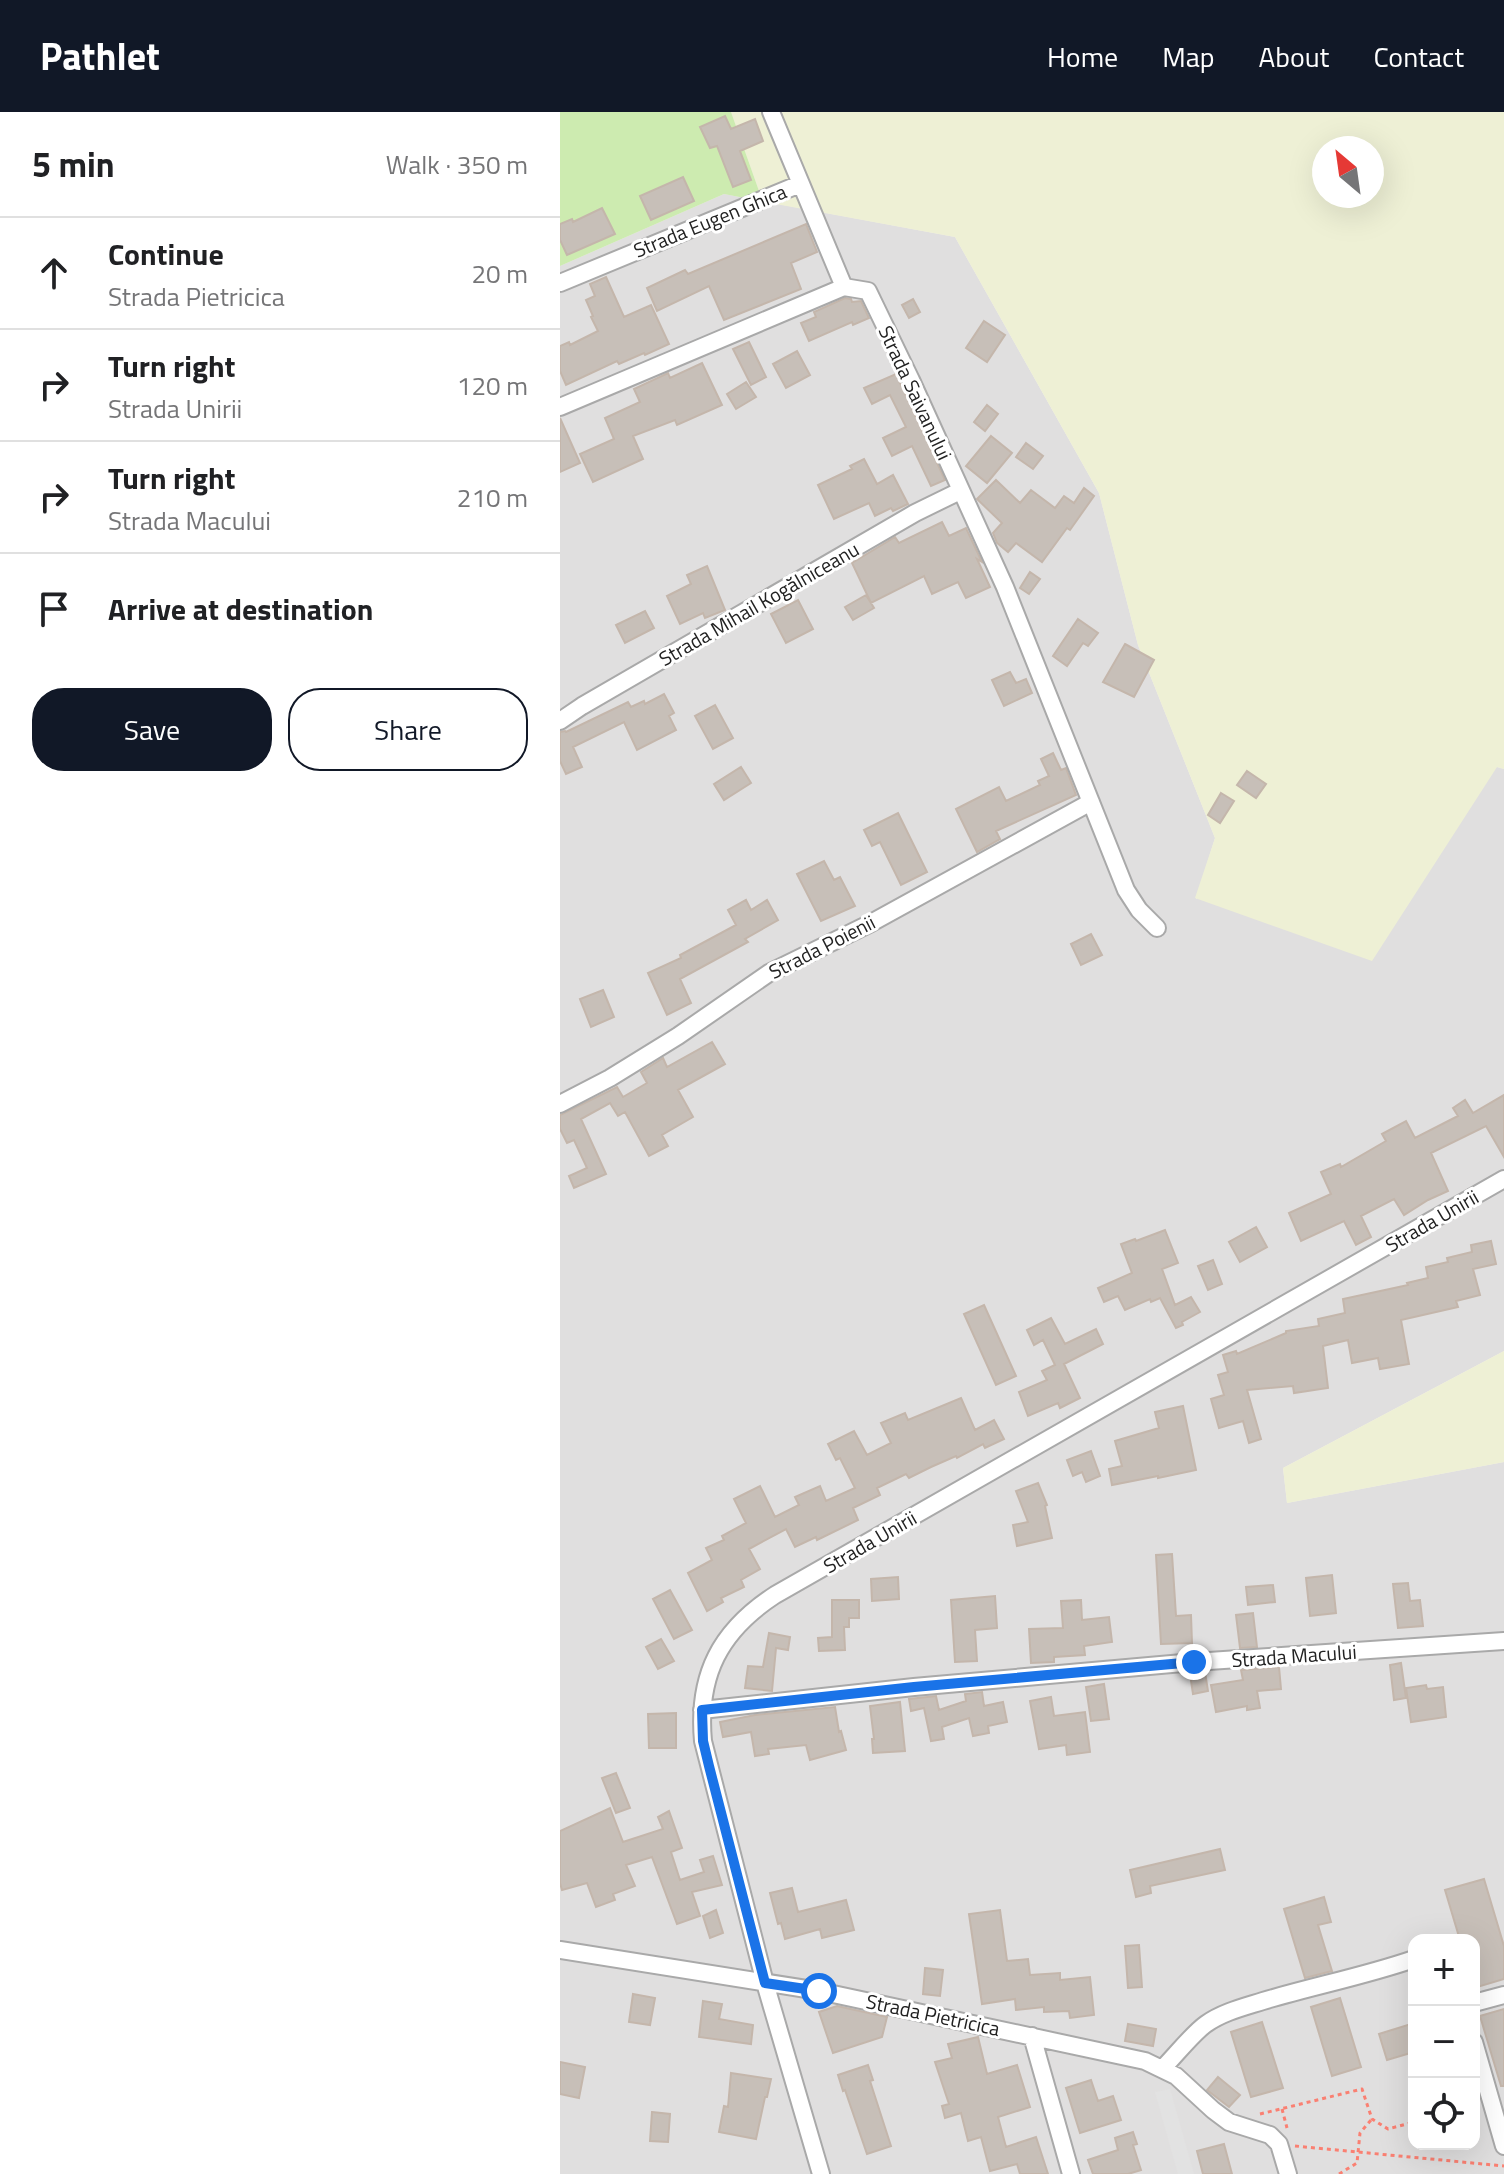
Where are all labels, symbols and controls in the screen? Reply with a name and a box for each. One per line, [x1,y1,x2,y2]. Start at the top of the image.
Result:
text: Pathlet [40,27,160,85]
text: Home [1047,35,1118,78]
text: Map [1162,35,1215,78]
text: About [1259,35,1329,78]
text: Contact [1373,35,1464,78]
north arrow [1312,136,1384,208]
text: 5 min [32,138,115,190]
text: Walk · 350 m [386,145,528,184]
street label: Strada Eugen Ghica [629,176,791,265]
text: Continue [108,231,224,277]
icon: ahead [32,251,76,295]
text: 20 m [471,254,528,293]
text: Strada Pietricica [108,277,285,316]
street label: Strada Saivanului [871,320,960,465]
text: Turn right [108,343,236,389]
icon: right [32,363,76,407]
text: 120 m [457,366,528,405]
text: Strada Unirii [108,389,242,428]
text: Turn right [108,455,236,501]
icon: right [32,475,76,519]
text: 210 m [457,478,528,517]
text: Strada Macului [108,501,271,540]
street label: Strada Mihail Kogălniceanu [653,533,865,674]
text: Arrive at destination [108,586,373,632]
icon: arrive [32,587,76,631]
button: Save [32,688,272,771]
button: Share [288,688,528,771]
street label: Strada Poienii [763,906,880,987]
street label: Strada Unirii [1379,1181,1484,1260]
street label: Strada Unirii [817,1502,922,1581]
street label: Strada Macului [1230,1636,1358,1675]
route end [1176,1644,1212,1680]
map controls [1408,1934,1480,2150]
button: + [1408,1934,1480,2006]
route start [801,1973,837,2009]
street label: Strada Pietricica [863,1985,1003,2044]
button: − [1408,2006,1480,2078]
button: locate [1408,2078,1480,2150]

